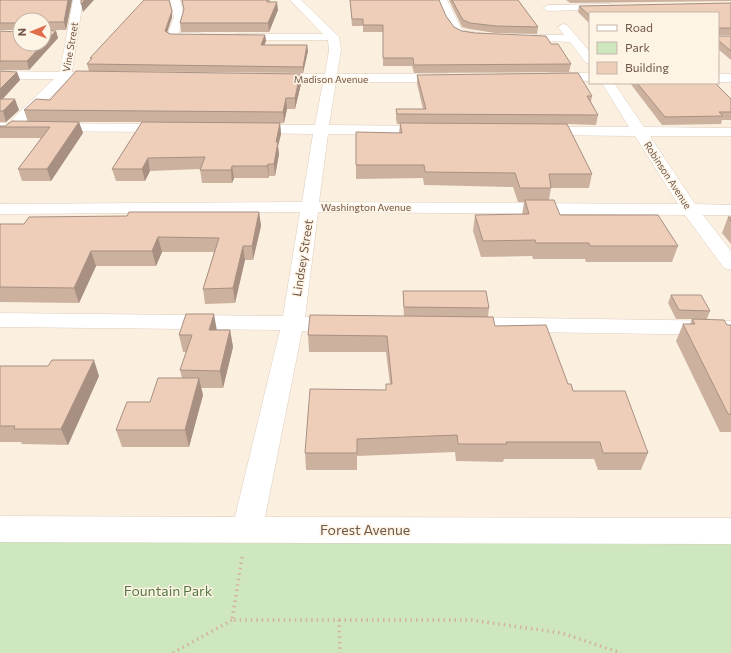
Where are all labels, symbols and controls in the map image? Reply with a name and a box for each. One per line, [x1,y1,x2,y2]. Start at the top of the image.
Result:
north arrow [12,12,52,52]
legend [589,12,719,84]
text: Road [625,20,653,34]
street label: Vine Street [60,21,80,73]
text: N [15,28,28,36]
text: Park [625,40,651,54]
text: Building [625,60,669,74]
street label: Madison Avenue [294,73,368,85]
street label: Robinson Avenue [642,139,694,211]
street label: Washington Avenue [321,201,411,213]
street label: Lindsey Street [289,218,315,297]
street label: Forest Avenue [320,521,410,538]
park label: Fountain Park [124,582,213,599]

